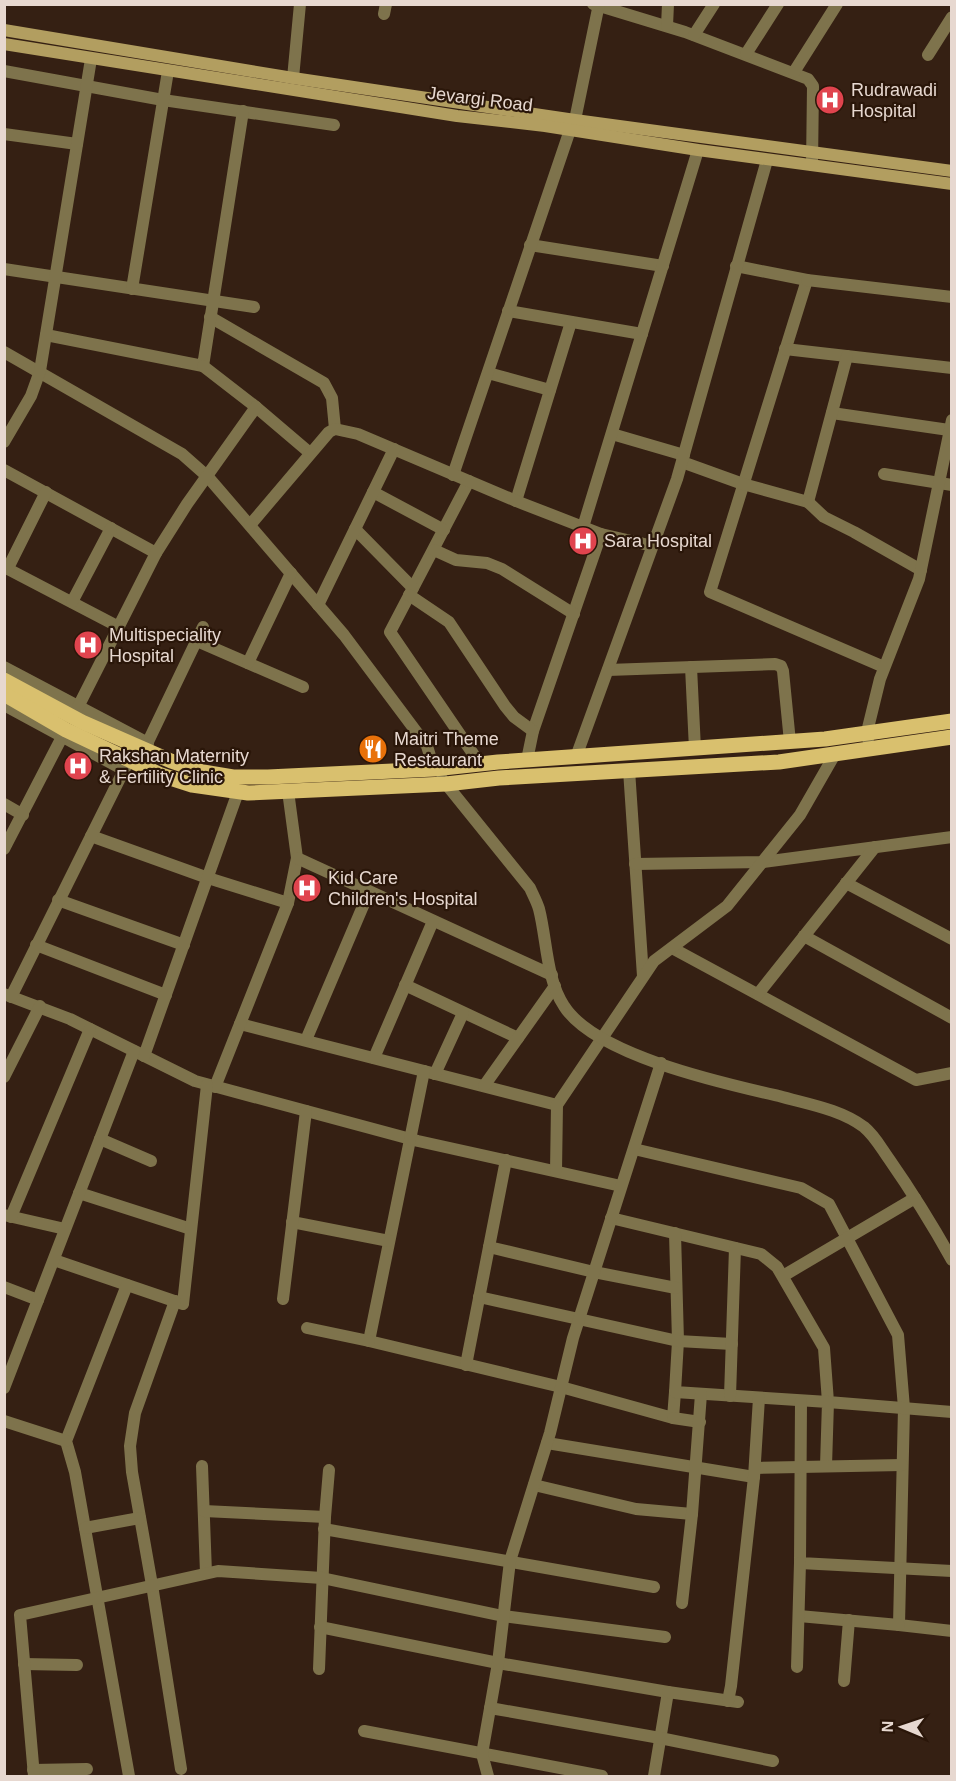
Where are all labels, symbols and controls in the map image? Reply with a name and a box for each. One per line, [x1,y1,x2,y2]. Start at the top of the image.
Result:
place label: Rudrawadi Hospital [851,80,937,121]
street label: Jevargi Road [426,83,534,115]
hospital icon: Rudrawadi Hospital [814,84,846,116]
hospital icon: Sara Hospital [567,525,599,557]
place label: Sara Hospital [604,531,712,551]
place label: Multispeciality Hospital [109,625,221,666]
hospital icon: Multispeciality Hospital [72,629,104,661]
place label: Maitri Theme Restaurant [394,729,499,770]
restaurant icon: Maitri Theme Restaurant [357,733,389,765]
place label: Rakshan Maternity & Fertility Clinic [99,746,249,787]
hospital icon: Rakshan Maternity & Fertility Clinic [62,750,94,782]
place label: Kid Care Children's Hospital [328,868,478,909]
hospital icon: Kid Care Children's Hospital [291,872,323,904]
north arrow [872,1697,932,1757]
text: N [879,1720,896,1733]

